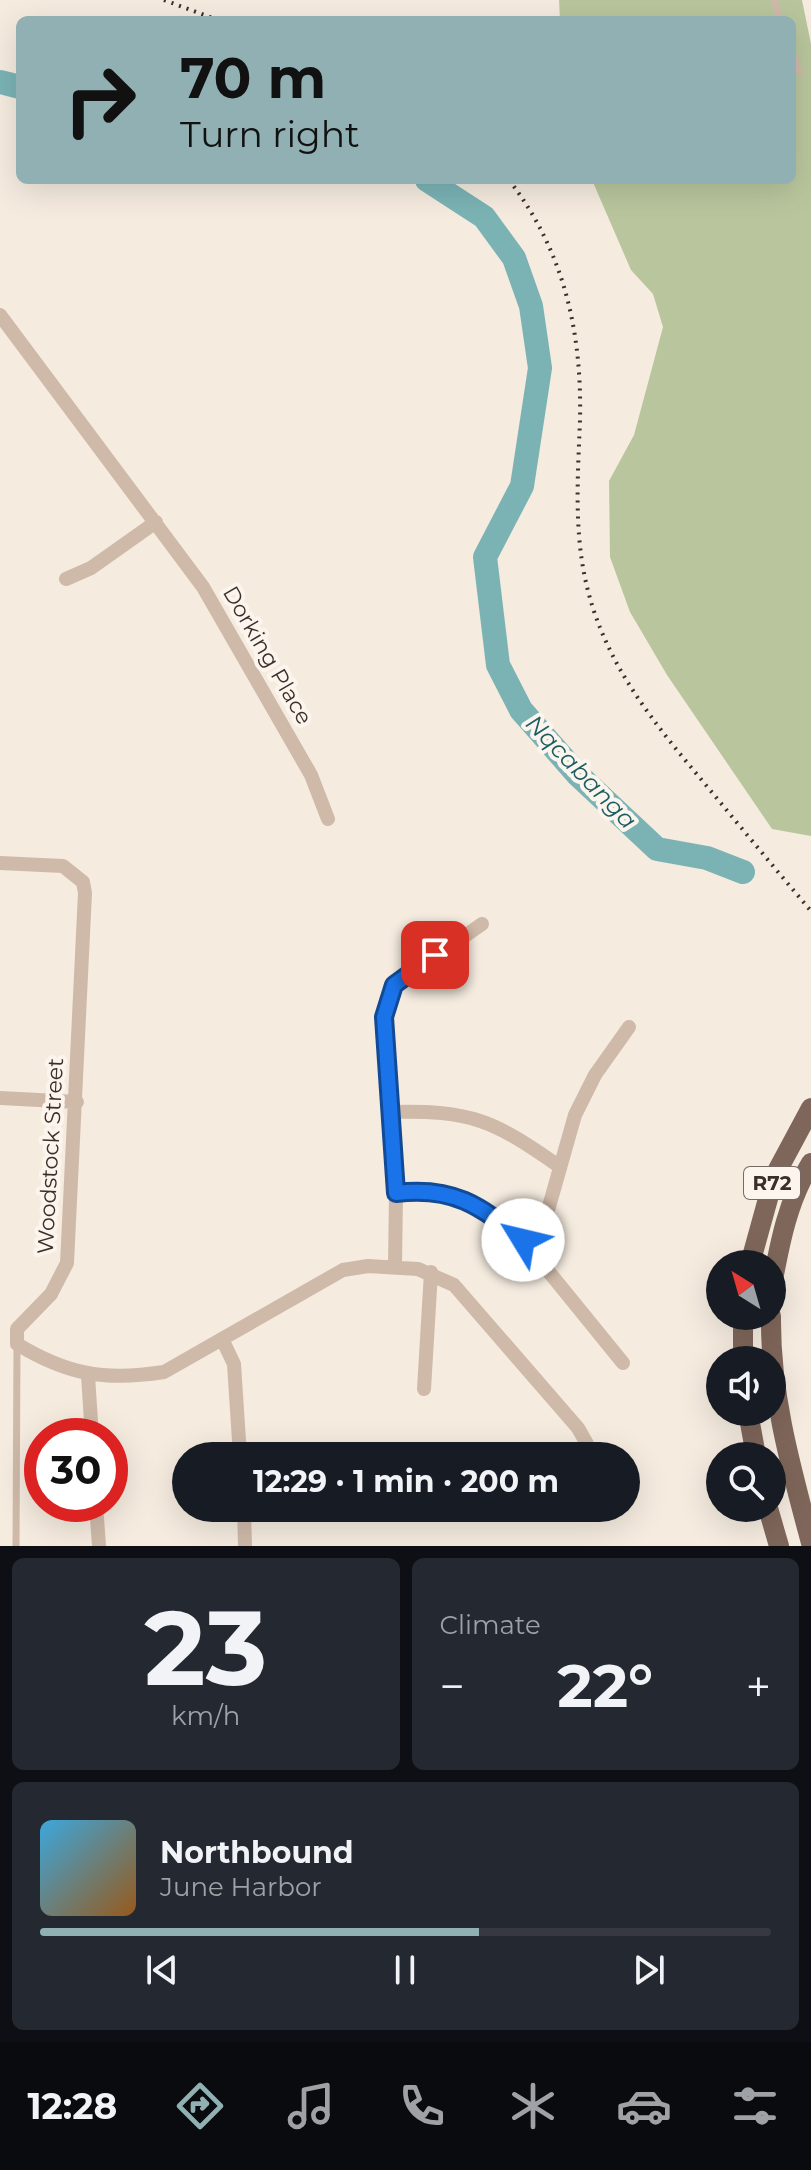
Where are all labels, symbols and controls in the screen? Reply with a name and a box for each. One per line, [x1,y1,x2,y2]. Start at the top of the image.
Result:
text: 70 m [180,44,326,112]
icon: right [48,48,152,152]
text: Turn right [180,112,360,156]
street label: Dorking Place [217,581,318,729]
water label: Nqcabanga [520,709,643,835]
pin [401,921,469,989]
icon: arrive [413,933,457,977]
street label: Woodstock Street [32,1057,69,1255]
road number: R72 [744,1167,800,1199]
position arrow [481,1198,565,1282]
north arrow [706,1250,786,1330]
map controls [706,1250,786,1522]
button: sound [706,1346,786,1426]
speed limit sign: 30 [24,1418,128,1522]
button: search [706,1442,786,1522]
text: 12:29 · 1 min · 200 m [253,1463,559,1500]
text: 23 [144,1584,267,1711]
text: Climate [440,1609,541,1641]
text: 22° [557,1649,653,1722]
text: − [440,1659,465,1713]
text: + [746,1659,771,1713]
text: km/h [171,1700,240,1732]
text: Northbound [160,1834,354,1871]
text: June Harbor [160,1871,322,1903]
icon: previous [140,1948,184,1992]
icon: pause [383,1948,427,1992]
icon: next [627,1948,671,1992]
icon: directions [172,2078,228,2134]
icon: music [283,2078,339,2134]
icon: phone [394,2078,450,2134]
icon: climate [505,2078,561,2134]
icon: car [616,2078,672,2134]
icon: filters [727,2078,783,2134]
text: 12:28 [28,2084,117,2128]

